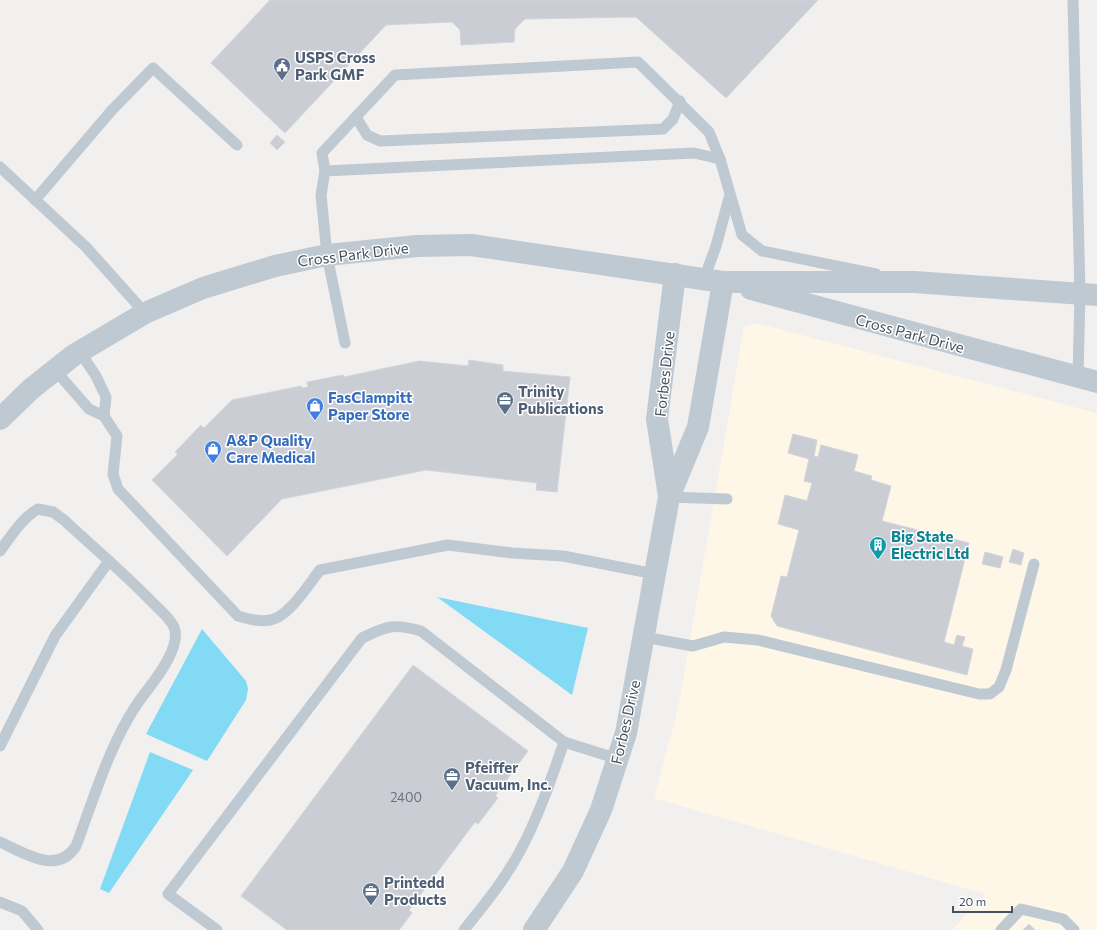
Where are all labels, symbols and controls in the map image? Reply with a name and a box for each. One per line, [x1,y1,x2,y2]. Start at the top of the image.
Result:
place label: USPS Cross Park GMF [295,48,376,83]
public building icon: USPS Cross Park GMF [272,56,292,81]
street label: Cross Park Drive [296,238,410,270]
street label: Cross Park Drive [854,310,966,356]
street label: Forbes Drive [651,330,677,418]
place label: Trinity Publications [518,382,604,417]
place label: FasClampitt Paper Store [328,388,412,423]
office icon: Trinity Publications [495,390,515,415]
shop icon: FasClampitt Paper Store [305,396,325,421]
place label: A&P Quality Care Medical [226,431,315,466]
shop icon: A&P Quality Care Medical [203,439,223,464]
place label: Big State Electric Ltd [891,527,969,562]
building icon: Big State Electric Ltd [868,535,888,560]
street label: Forbes Drive [607,678,643,766]
place label: Pfeiffer Vacuum, Inc. [465,758,551,793]
office icon: Pfeiffer Vacuum, Inc. [442,766,462,791]
house number: 2400 [390,789,422,805]
place label: Printedd Products [384,873,447,908]
office icon: Printedd Products [361,881,381,906]
scale bar [953,888,1012,914]
text: 20 m [959,894,986,908]

